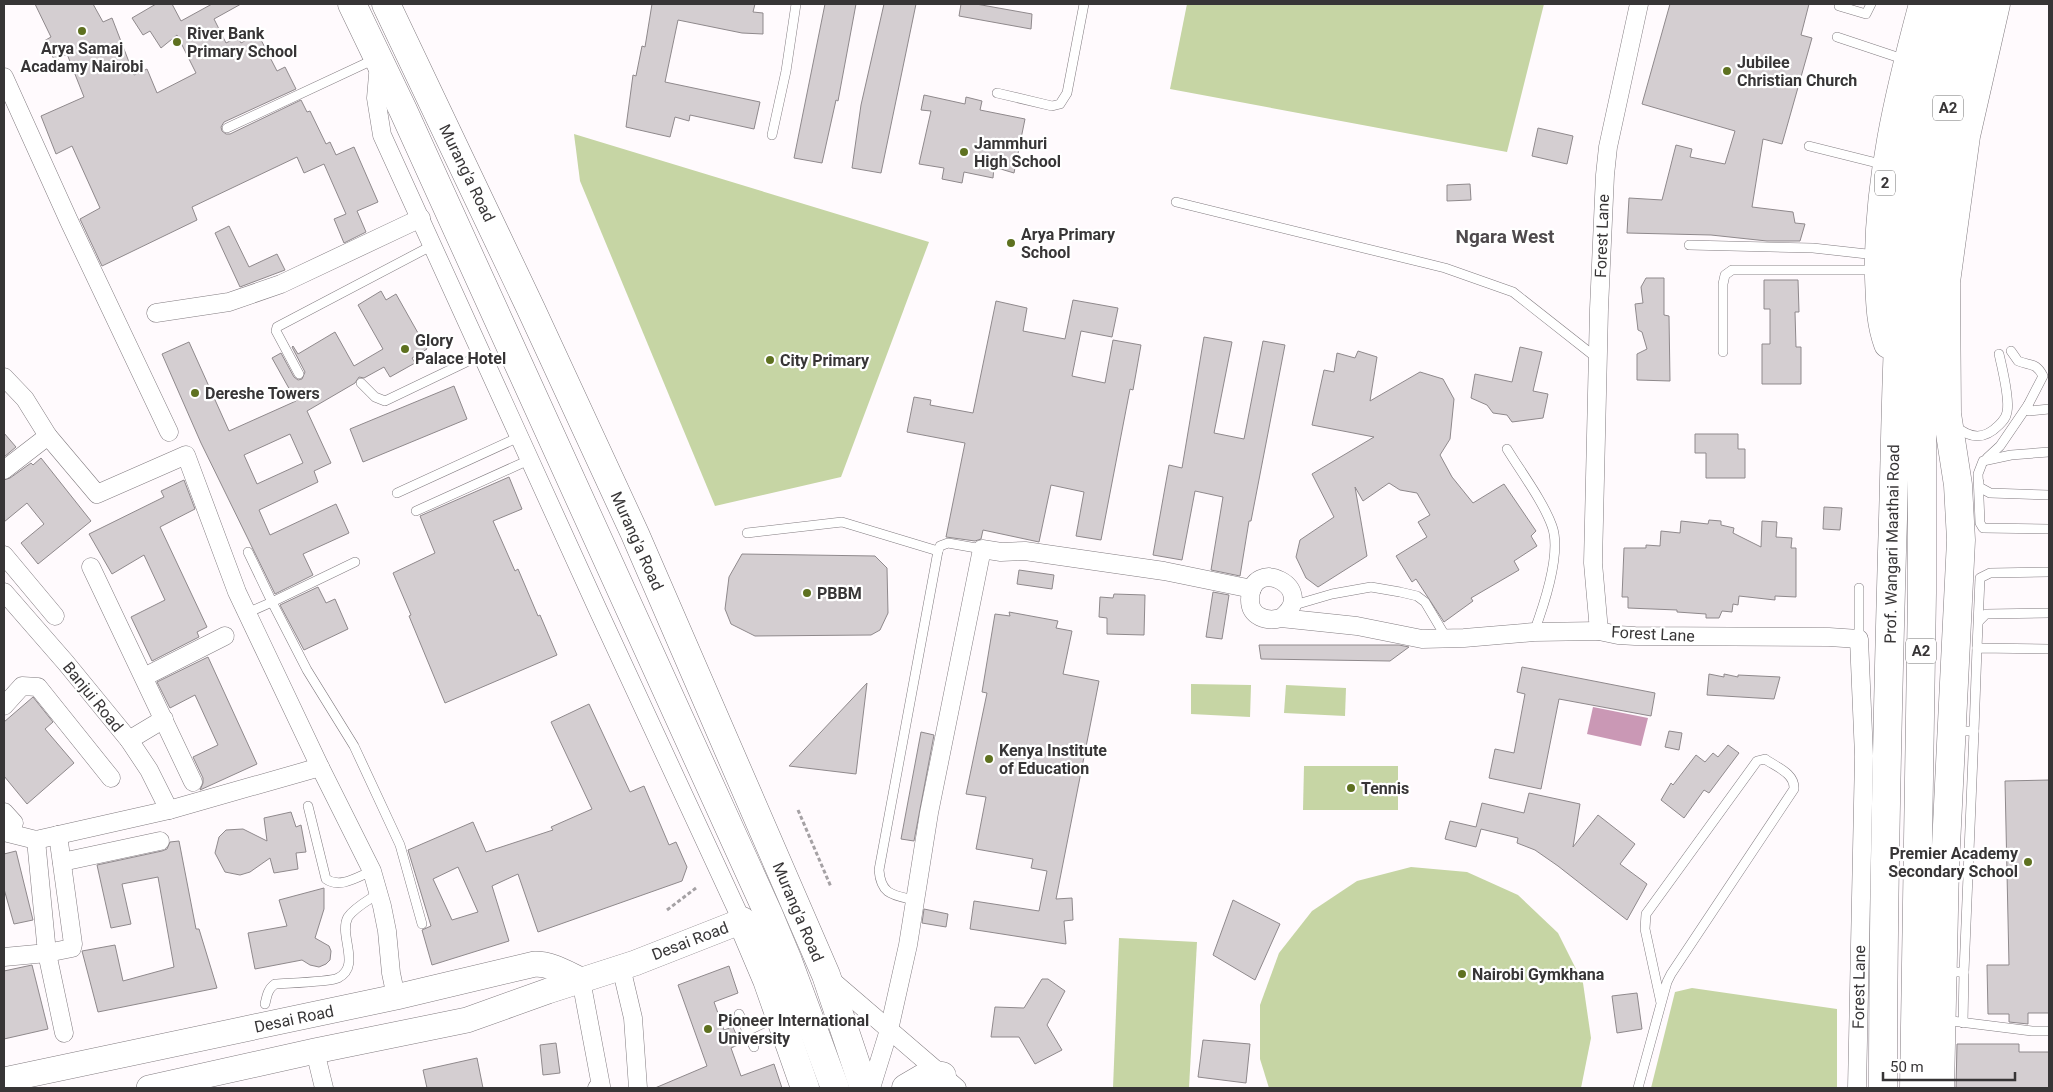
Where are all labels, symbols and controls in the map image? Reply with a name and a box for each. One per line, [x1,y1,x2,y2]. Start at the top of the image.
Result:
place label: River Bank Primary School [187,24,297,61]
marker: Arya Samaj Acadamy Nairobi [76,25,88,37]
marker: River Bank Primary School [171,36,183,48]
place label: Arya Samaj Acadamy Nairobi [20,39,144,76]
place label: Jubilee Christian Church [1737,53,1857,90]
marker: Jubilee Christian Church [1721,65,1733,77]
road number: A2 [1933,96,1963,120]
street label: Murang'a Road [435,121,499,225]
place label: Jammhuri High School [974,134,1061,171]
marker: Jammhuri High School [958,146,970,158]
road number: 2 [1875,170,1895,196]
street label: Forest Lane [1591,194,1613,278]
place label: Arya Primary School [1021,225,1116,262]
district label: Ngara West [1456,225,1555,248]
marker: Arya Primary School [1005,237,1017,249]
place label: Glory Palace Hotel [415,331,506,368]
marker: Glory Palace Hotel [399,343,411,355]
place label: City Primary [780,351,870,370]
marker: City Primary [764,354,776,366]
place label: Dereshe Towers [205,384,320,403]
marker: Dereshe Towers [189,387,201,399]
street label: Prof. Wangari Maathai Road [1881,444,1903,644]
street label: Murang'a Road [607,489,667,593]
place label: PBBM [817,584,862,603]
marker: PBBM [801,587,813,599]
street label: Forest Lane [1611,622,1695,646]
road number: A2 [1906,638,1936,664]
street label: Banjui Road [59,658,127,736]
place label: Kenya Institute of Education [999,741,1107,778]
marker: Kenya Institute of Education [983,753,995,765]
place label: Tennis [1361,779,1409,798]
marker: Tennis [1345,782,1357,794]
place label: Premier Academy Secondary School [1888,844,2019,881]
marker: Premier Academy Secondary School [2022,856,2034,868]
street label: Murang'a Road [769,859,827,965]
street label: Desai Road [649,918,731,964]
street label: Forest Lane [1849,945,1869,1029]
place label: Nairobi Gymkhana [1472,965,1605,984]
marker: Nairobi Gymkhana [1456,968,1468,980]
street label: Desai Road [253,1001,335,1037]
place label: Pioneer International University [718,1011,869,1048]
marker: Pioneer International University [702,1023,714,1035]
scale bar [1883,1050,2016,1082]
text: 50 m [1890,1058,1924,1076]

